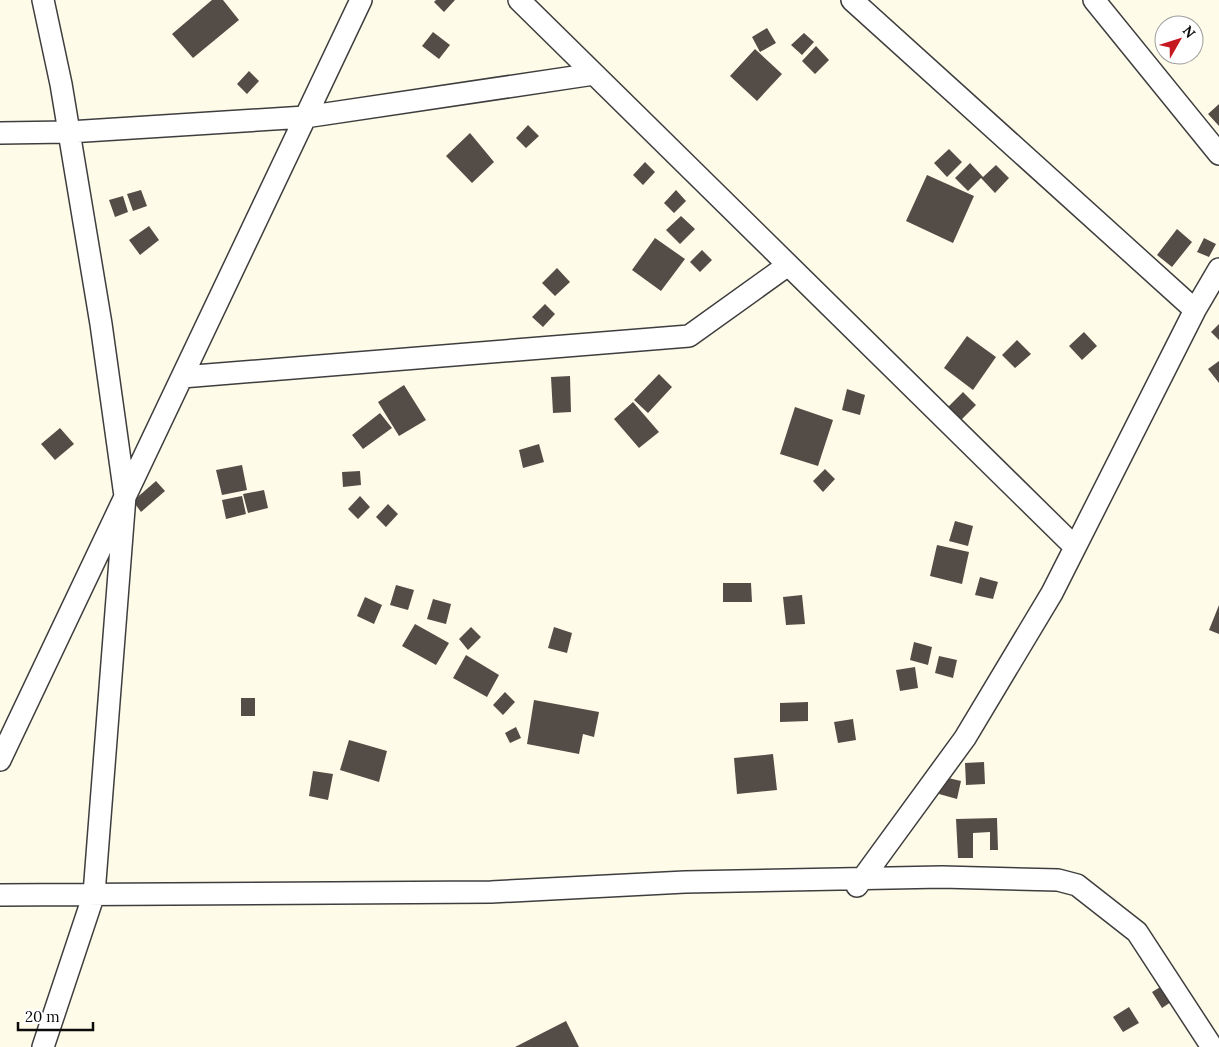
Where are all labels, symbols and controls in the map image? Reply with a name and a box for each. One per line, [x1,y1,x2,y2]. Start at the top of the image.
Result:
north arrow [1154,15,1204,65]
text: N [1179,22,1200,42]
scale bar [18,1000,92,1032]
text: 20 m [25,1007,60,1026]

